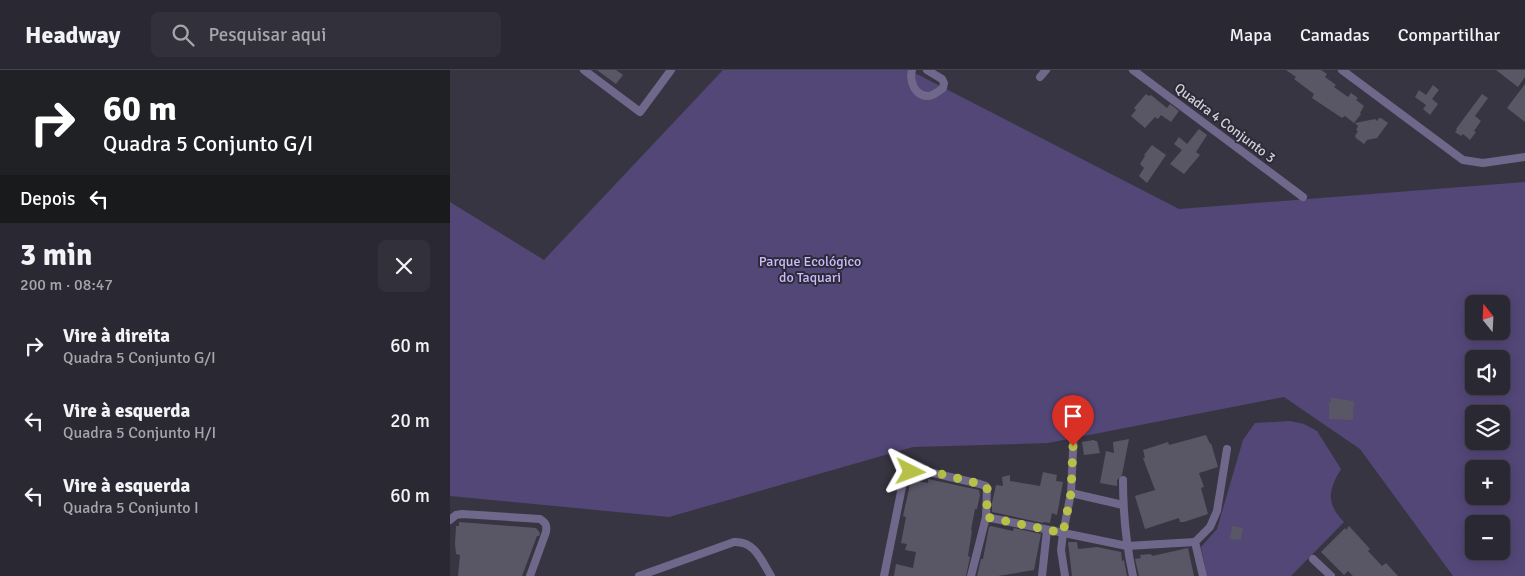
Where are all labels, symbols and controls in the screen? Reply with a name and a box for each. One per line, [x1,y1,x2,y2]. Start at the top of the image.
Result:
search box [151,12,501,57]
text: Headway [25,20,121,50]
icon: search [169,21,197,49]
text: Pesquisar aqui [209,23,326,47]
text: Mapa [1230,24,1272,46]
text: Camadas [1300,24,1370,46]
text: Compartilhar [1398,24,1500,46]
street label: Quadra 4 Conjunto 3 [1171,79,1279,167]
text: 60 m [103,87,177,130]
icon: right [20,90,85,155]
text: Quadra 5 Conjunto G/I [103,130,313,157]
icon: left [85,185,113,213]
text: Depois [20,187,75,211]
text: 3 min [20,237,92,274]
button: close [378,240,430,292]
park label: Parque Ecológico do Taquari [759,253,861,286]
text: 200 m · 08:47 [20,275,113,295]
north arrow [1465,295,1510,340]
map controls [1465,295,1510,560]
text: Vire à direita [63,324,170,348]
icon: right [20,332,48,360]
text: 60 m [390,334,430,358]
text: Quadra 5 Conjunto G/I [63,348,216,368]
button: sound [1465,350,1510,395]
pin [1052,395,1094,446]
text: Vire à esquerda [63,399,190,423]
icon: arrive [1059,402,1087,430]
button: layers [1465,405,1510,450]
icon: left [20,407,48,435]
text: 20 m [390,409,430,433]
text: Quadra 5 Conjunto H/I [63,423,216,443]
position arrow [884,445,936,497]
button: + [1465,460,1510,505]
text: Vire à esquerda [63,474,190,498]
icon: left [20,482,48,510]
text: 60 m [390,484,430,508]
text: Quadra 5 Conjunto I [63,498,199,518]
button: − [1465,515,1510,560]

